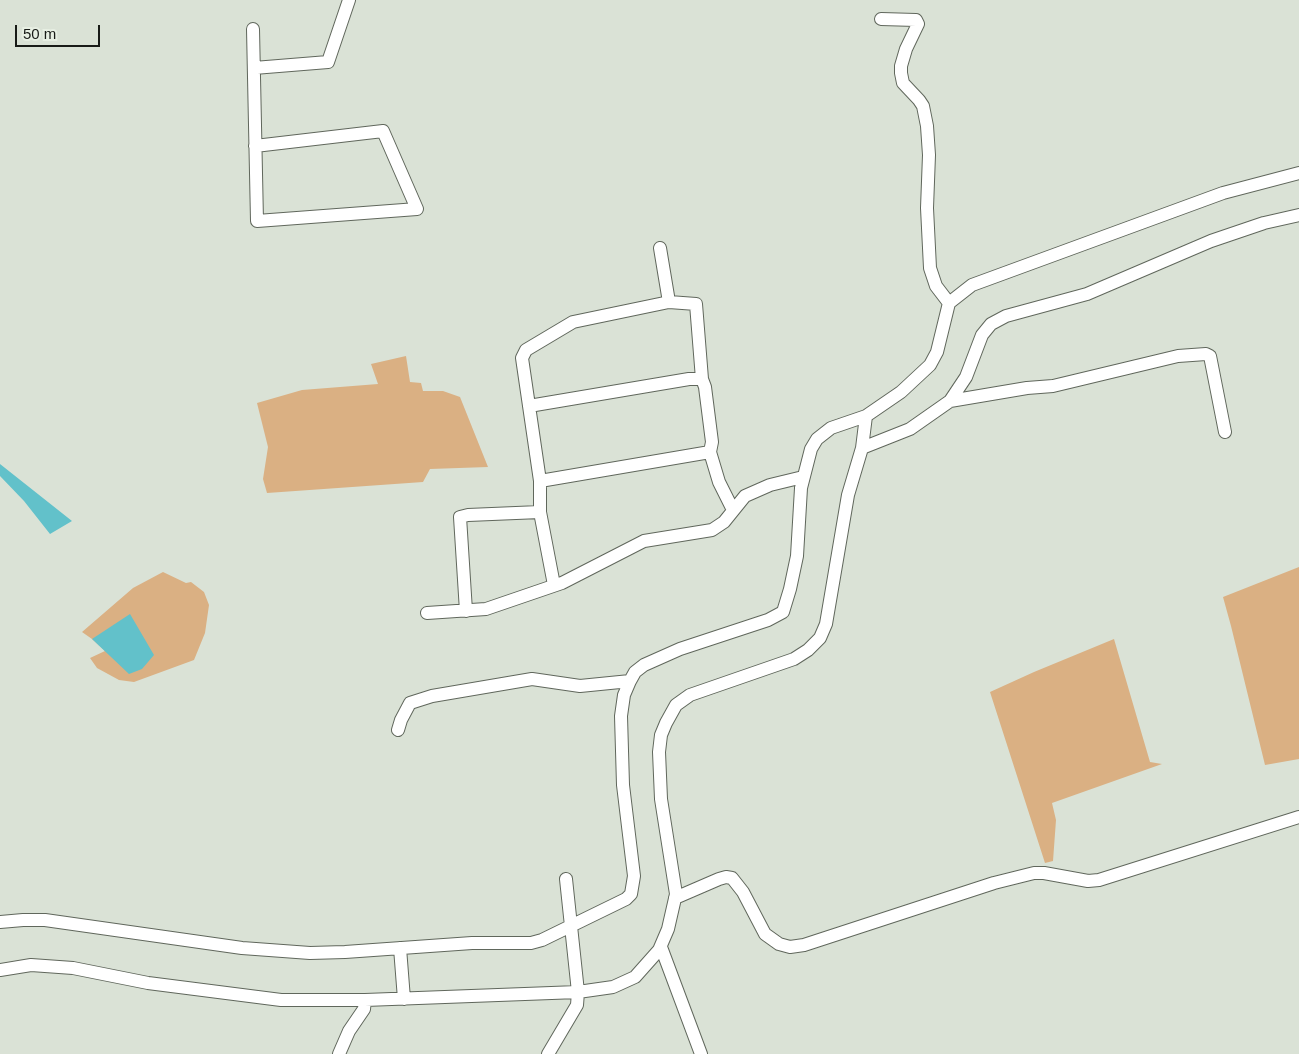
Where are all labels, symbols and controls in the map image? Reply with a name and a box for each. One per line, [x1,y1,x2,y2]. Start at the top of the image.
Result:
scale bar [18,15,102,47]
text: 50 m [23,25,56,42]

